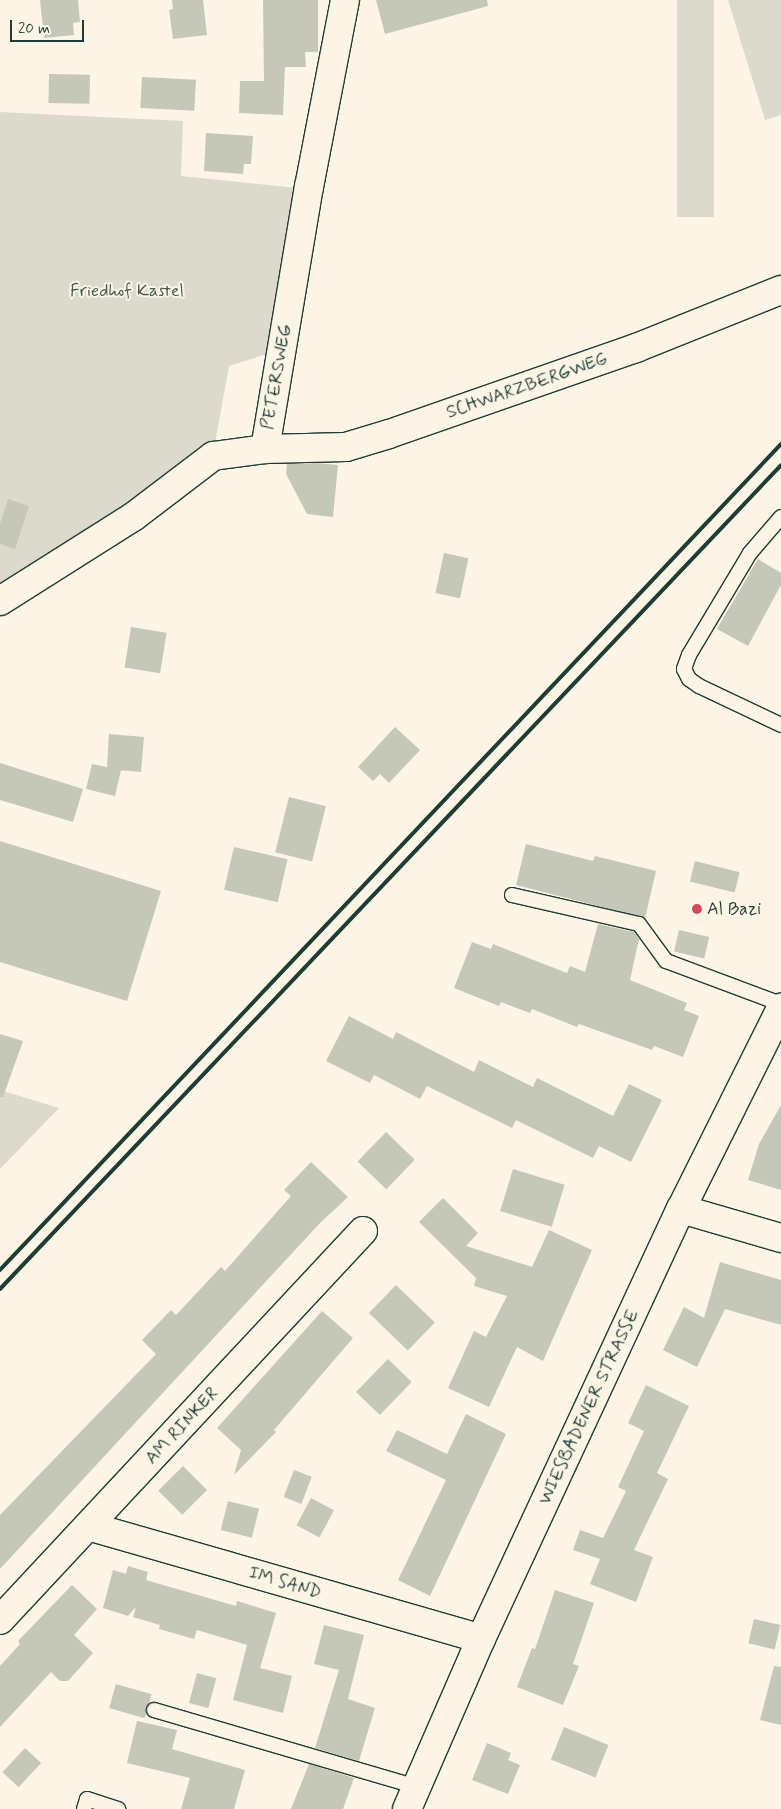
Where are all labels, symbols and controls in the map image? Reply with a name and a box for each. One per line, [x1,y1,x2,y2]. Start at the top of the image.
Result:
scale bar [12,10,86,42]
text: 20 m [18,19,50,39]
park label: Friedhof Kastel [70,280,184,302]
street label: PETERSWEG [257,323,297,431]
street label: SCHWARZBERGWEG [444,348,610,424]
place label: Al Bazi [707,898,763,920]
marker: Al Bazi [691,903,703,915]
street label: WIESBADENER STRASSE [534,1306,644,1508]
street label: AM RINKER [140,1383,224,1469]
street label: IM SAND [245,1562,325,1604]

